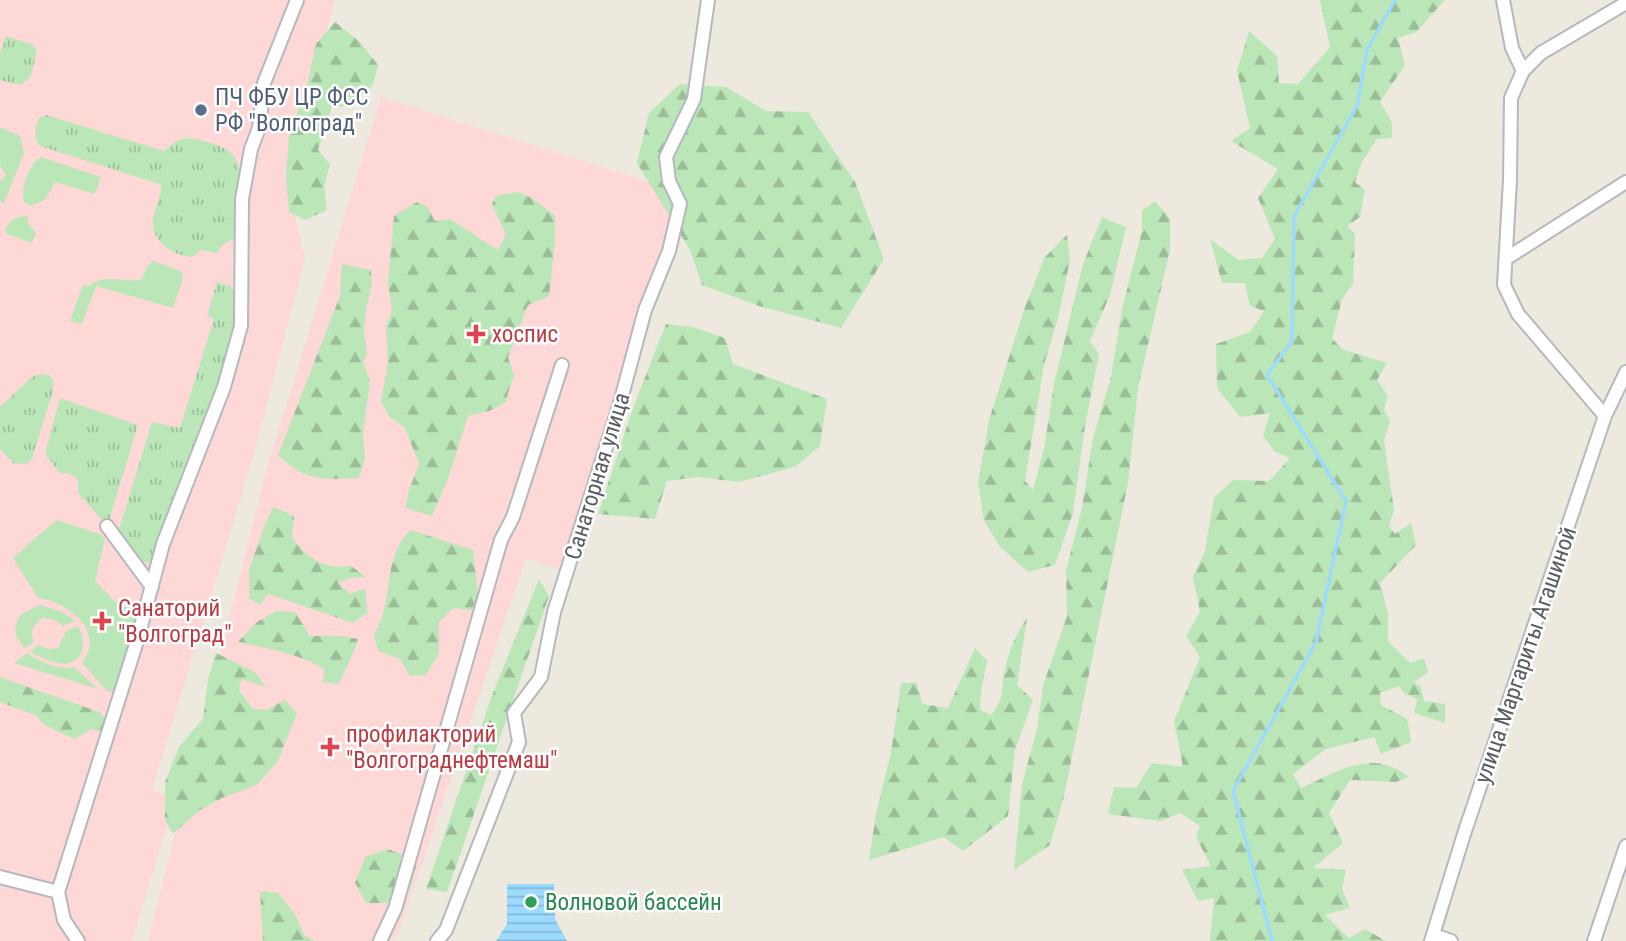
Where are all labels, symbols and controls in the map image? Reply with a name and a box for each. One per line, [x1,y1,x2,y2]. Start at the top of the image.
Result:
place label: ПЧ ФБУ ЦР ФСС РФ "Волгоград" [215,84,369,137]
marker: ПЧ ФБУ ЦР ФСС РФ "Волгоград" [193,102,209,118]
place label: хоспис [492,321,558,348]
marker: хоспис [466,324,486,344]
street label: Санаторная улица [559,389,636,563]
street label: улица Маргариты Агашиной [1469,523,1582,787]
place label: Санаторий "Волгоград" [118,595,232,648]
marker: Санаторий "Волгоград" [92,611,112,631]
place label: профилакторий "Волгограднефтемаш" [346,721,557,774]
marker: профилакторий "Волгограднефтемаш" [320,737,340,757]
place label: Волновой бассейн [545,889,722,916]
marker: Волновой бассейн [523,894,539,910]

